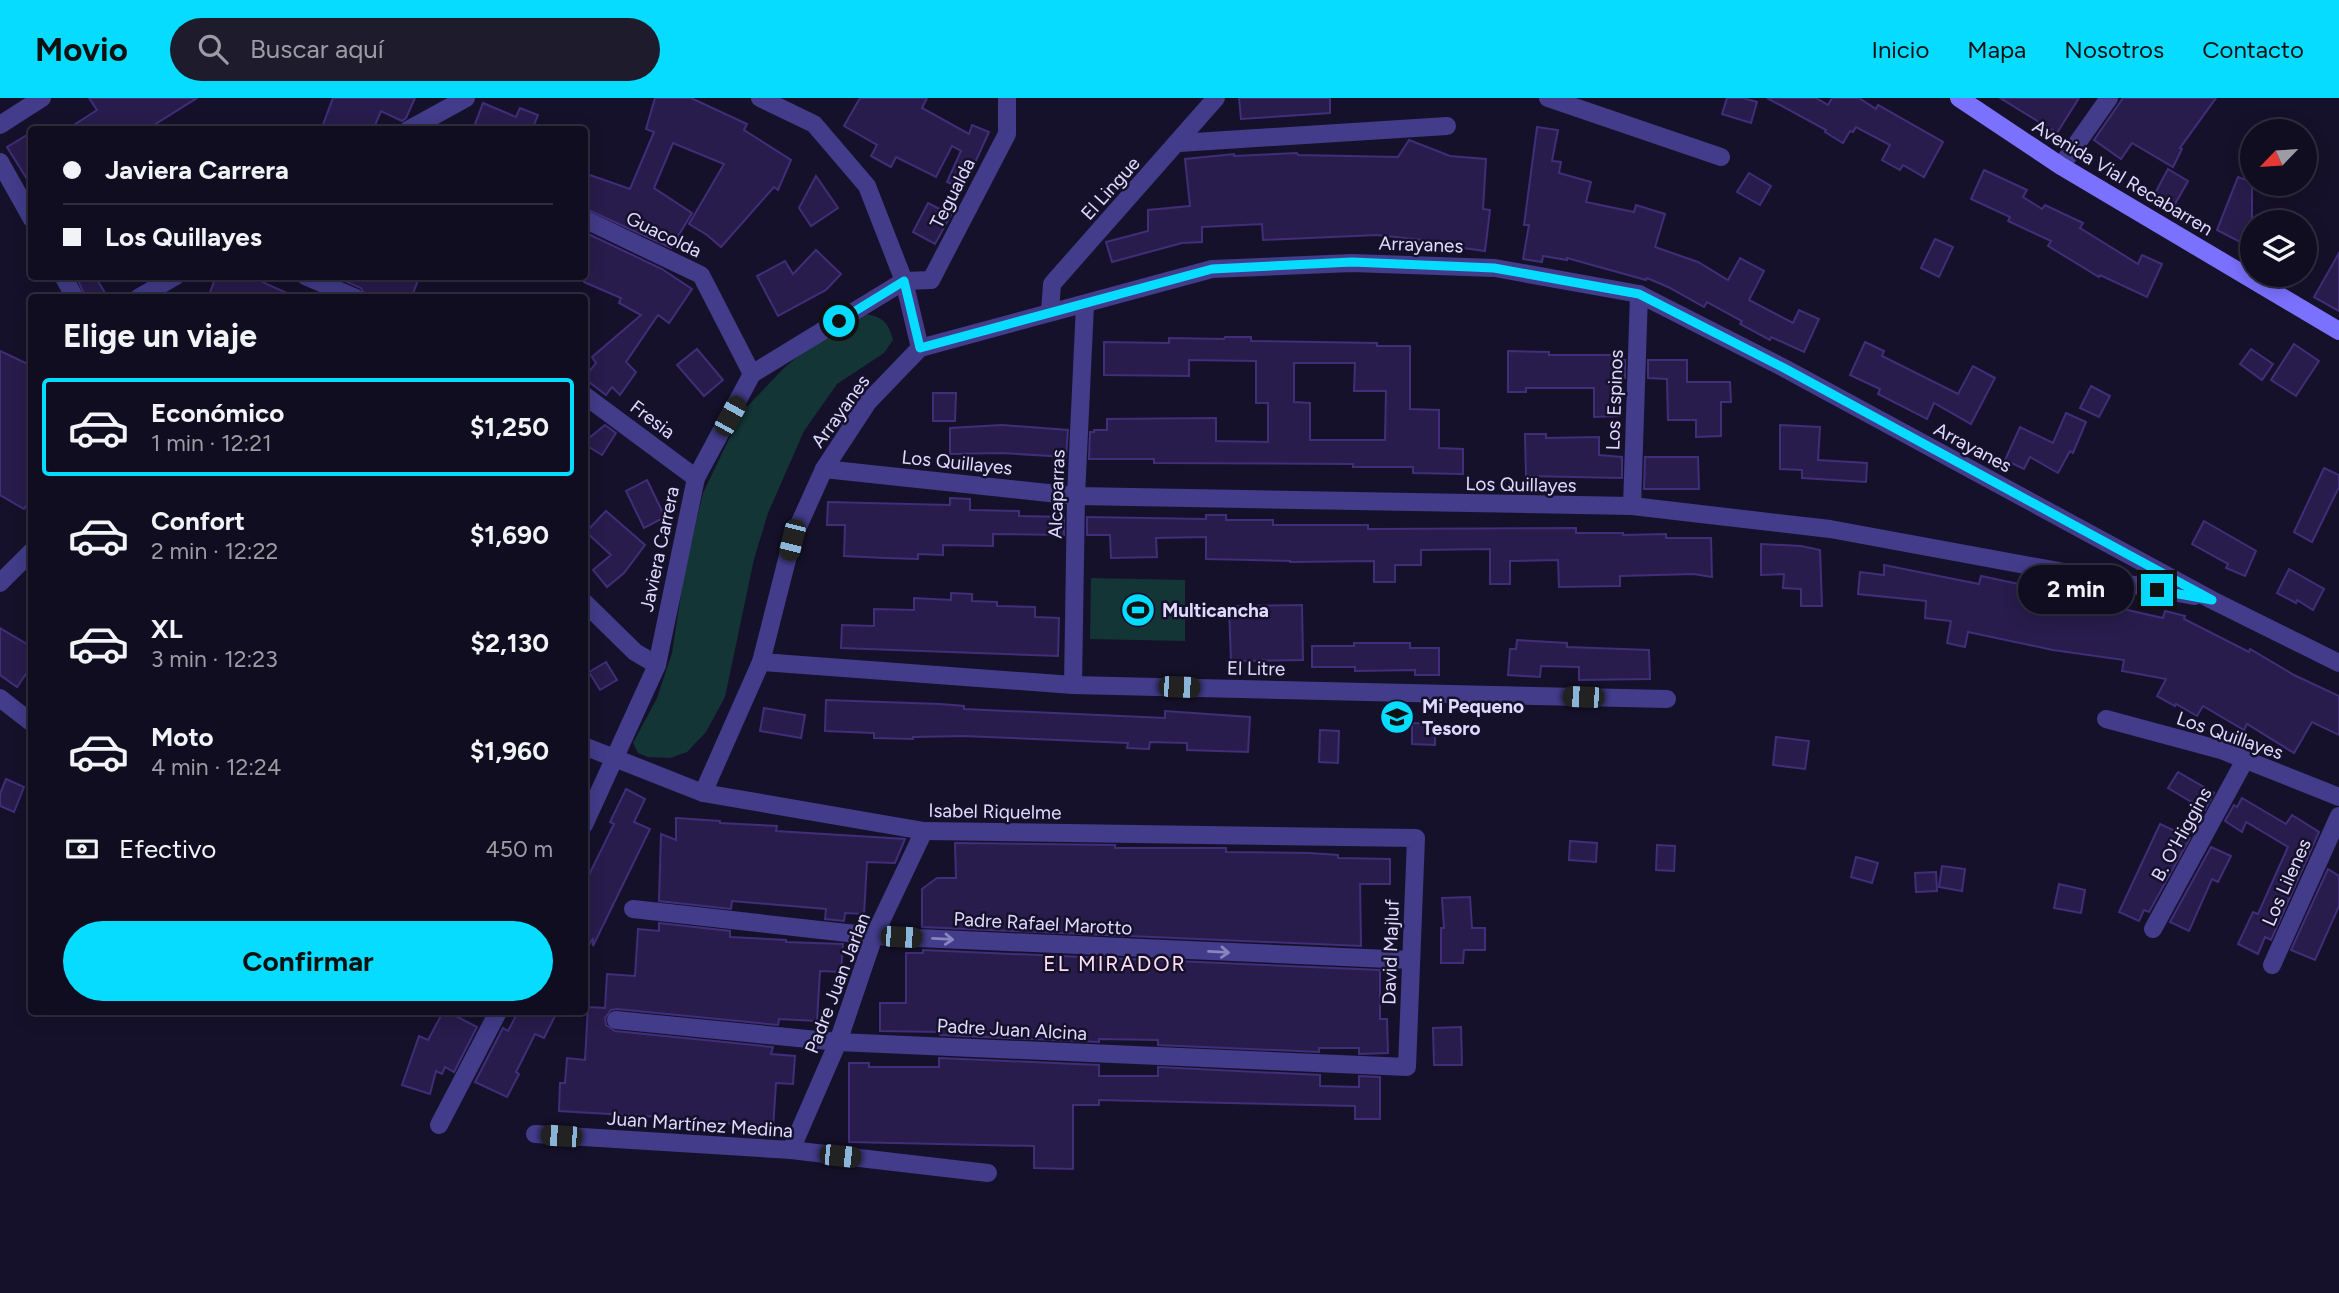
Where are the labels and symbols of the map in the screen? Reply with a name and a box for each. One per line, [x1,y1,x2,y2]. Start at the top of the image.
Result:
street label: Avenida Vial Recabarren [2028,114,2217,240]
north arrow [2240,119,2317,196]
street label: El Lingue [1076,152,1145,225]
street label: Tegualda [925,154,980,232]
street label: Guacolda [622,206,705,263]
street label: Arrayanes [1378,232,1464,257]
route start [823,305,855,337]
street label: Los Espinos [1601,349,1628,451]
street label: Arrayanes [806,370,875,452]
car [711,393,750,439]
street label: Fresia [626,395,680,444]
street label: Arrayanes [1930,417,2016,478]
street label: Los Quillayes [900,445,1014,480]
street label: Alcaparras [1043,449,1070,539]
street label: Los Quillayes [1465,472,1577,497]
street label: Javiera Carrera [635,484,684,614]
car [777,517,808,563]
callout: 2 min [2017,566,2132,614]
route end [2141,574,2173,606]
sports icon: Multicancha [1119,591,1157,629]
place label: Multicancha [1162,599,1269,622]
street label: El Litre [1227,656,1285,681]
car [1158,676,1201,698]
car [1562,686,1605,708]
place label: Mi Pequeno Tesoro [1422,695,1524,740]
school or university icon: Mi Pequeno Tesoro [1378,698,1416,736]
street label: Los Quillayes [2174,706,2286,764]
street label: B. O'Higgins [2146,783,2217,885]
street label: Isabel Riquelme [928,799,1062,824]
street label: Los Lilenes [2257,835,2316,929]
street label: David Majluf [1377,899,1404,1005]
street label: Padre Rafael Marotto [953,907,1133,940]
street label: Padre Juan Jarlan [800,910,875,1057]
car [880,925,923,949]
one-way arrow [931,933,954,946]
one-way arrow [1207,945,1230,958]
district label: EL MIRADOR [1043,951,1187,976]
street label: Padre Juan Alcina [936,1014,1088,1045]
street label: Juan Martínez Medina [606,1107,794,1142]
car [540,1124,583,1148]
car [819,1143,862,1169]

